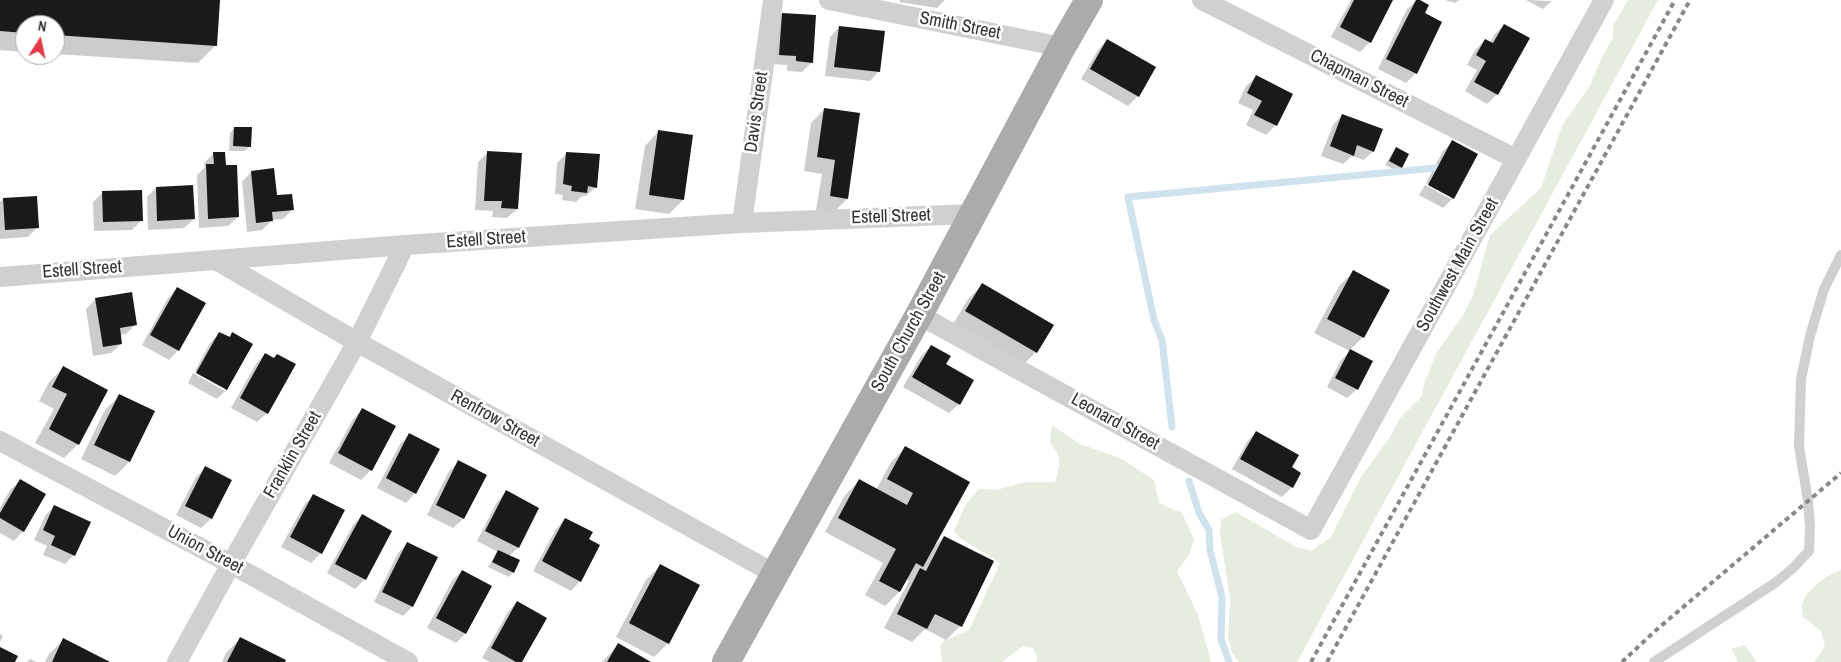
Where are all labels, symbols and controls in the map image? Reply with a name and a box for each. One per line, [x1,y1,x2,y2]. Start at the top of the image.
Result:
street label: Smith Street [918,8,1002,44]
north arrow [15,15,65,65]
text: N [37,17,48,36]
street label: Chapman Street [1306,45,1412,113]
street label: Davis Street [741,70,773,154]
street label: Southwest Main Street [1412,194,1504,336]
street label: Estell Street [851,205,931,229]
street label: Estell Street [446,226,526,254]
street label: Estell Street [42,256,122,284]
street label: South Church Street [867,268,951,396]
street label: Renfrow Street [447,386,543,452]
street label: Leonard Street [1067,389,1163,455]
street label: Franklin Street [259,408,327,502]
street label: Union Street [163,521,247,579]

